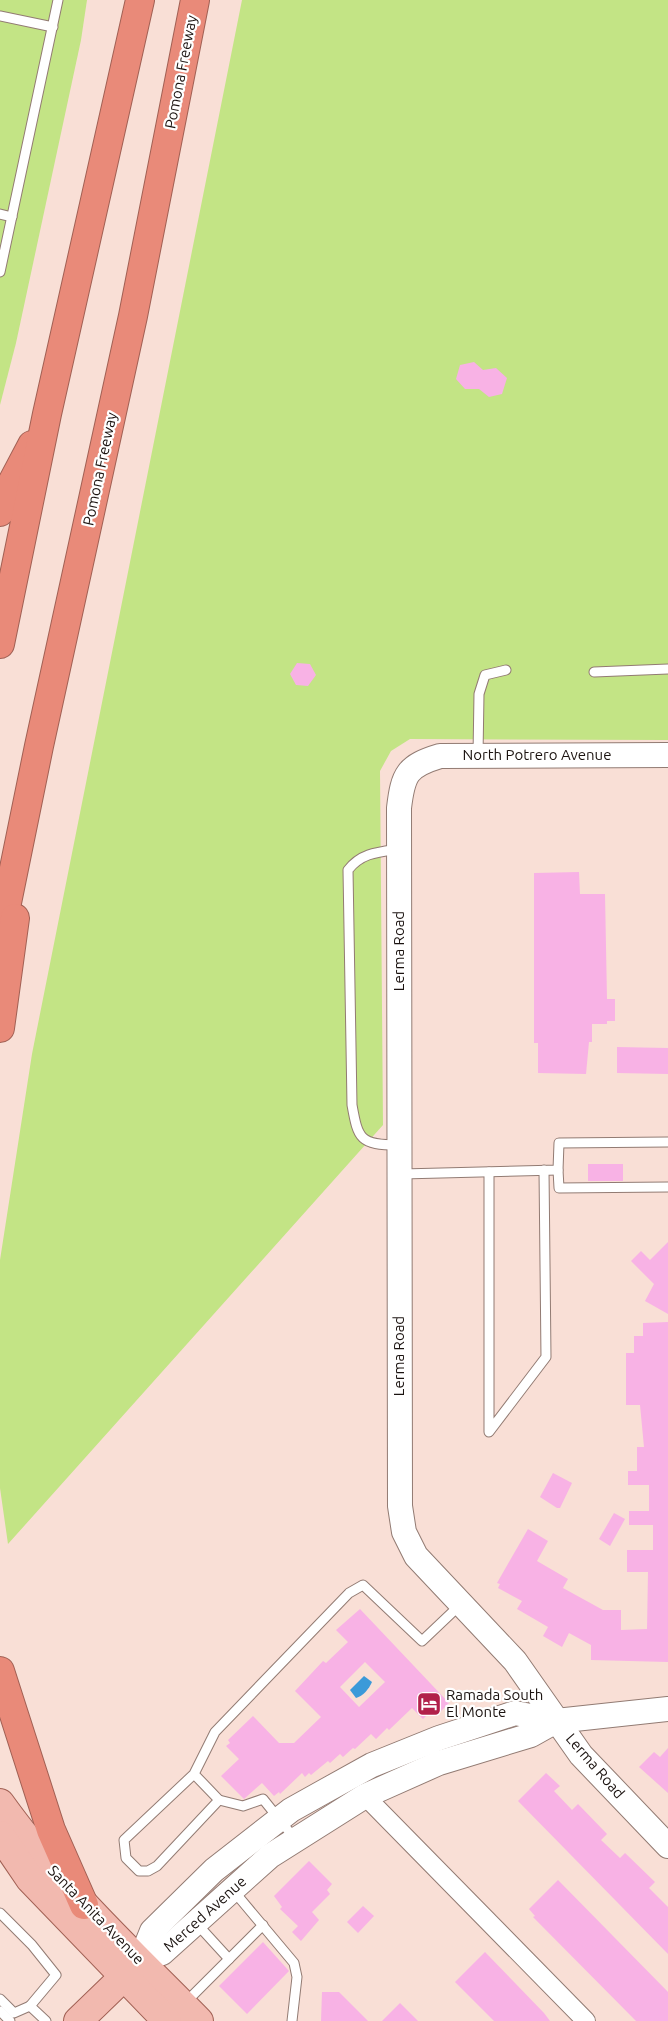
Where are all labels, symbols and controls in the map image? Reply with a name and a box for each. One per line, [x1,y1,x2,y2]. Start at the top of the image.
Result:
street label: Pomona Freeway [161,14,200,130]
street label: Pomona Freeway [79,411,120,527]
street label: North Potrero Avenue [463,746,611,763]
street label: Lerma Road [390,911,407,991]
street label: Lerma Road [390,1316,407,1396]
place label: Ramada South El Monte [446,1686,543,1720]
hotel icon: Ramada South El Monte [416,1691,442,1717]
street label: Lerma Road [563,1730,628,1802]
street label: Santa Anita Avenue [45,1862,148,1968]
street label: Merced Avenue [160,1872,249,1955]

